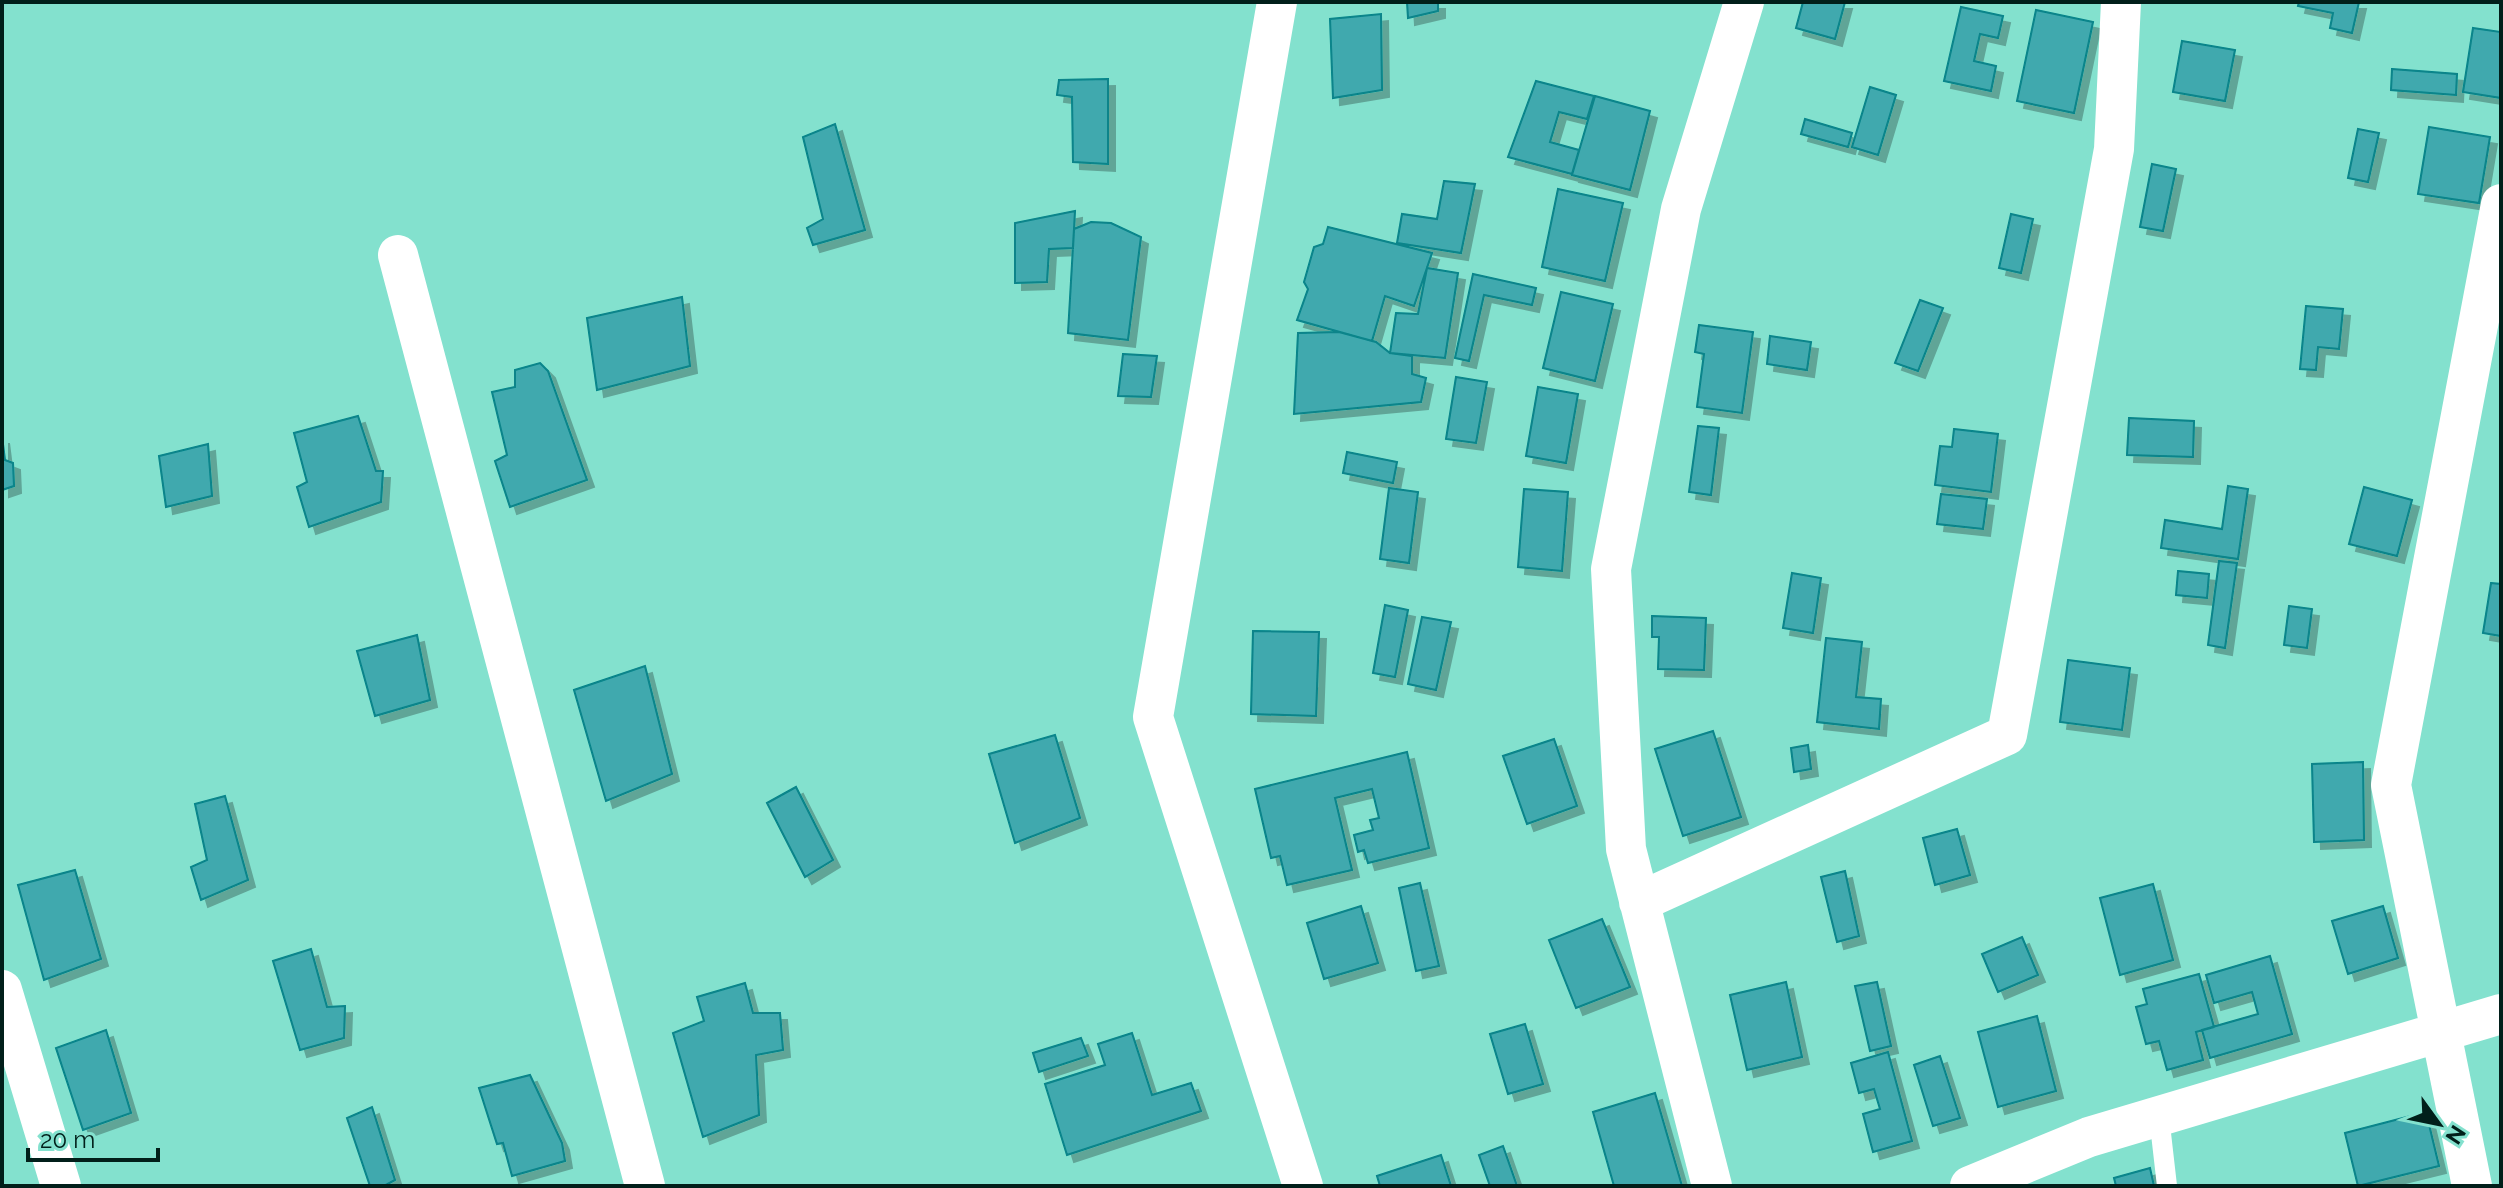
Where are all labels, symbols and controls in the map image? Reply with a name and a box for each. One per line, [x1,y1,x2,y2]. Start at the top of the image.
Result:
north arrow [2399,1084,2479,1164]
scale bar [28,1112,158,1162]
text: N [2440,1121,2471,1149]
text: 20 m [40,1125,95,1154]

